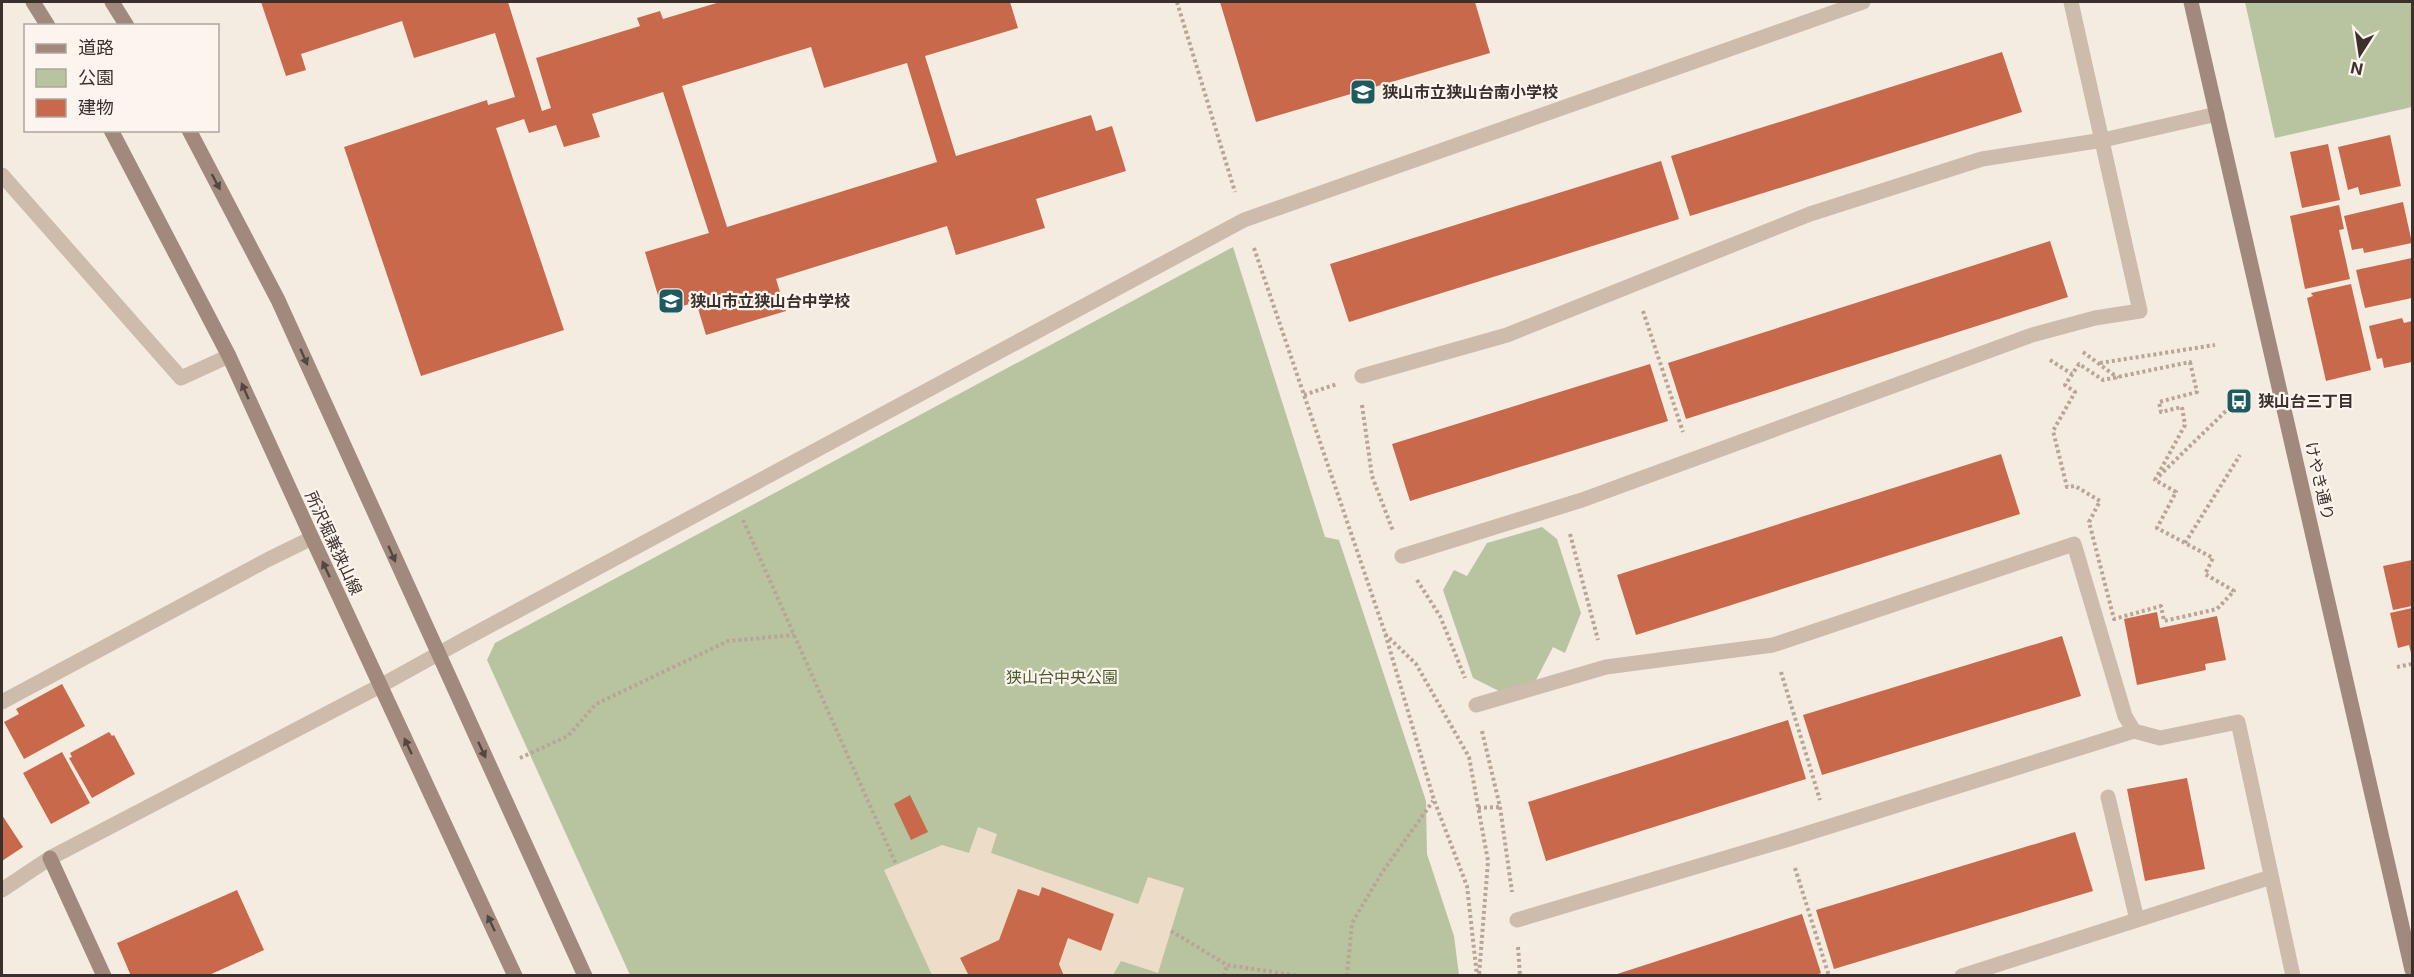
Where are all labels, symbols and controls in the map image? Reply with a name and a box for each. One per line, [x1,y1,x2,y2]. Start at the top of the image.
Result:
legend [24,24,219,132]
north arrow [2330,24,2390,84]
text: 道路 [78,37,114,58]
text: N [2349,58,2365,80]
text: 公園 [78,67,114,88]
school or university icon: 狭山市立狭山台南小学校 [1348,77,1378,107]
place label: 狭山市立狭山台南小学校 [1382,82,1558,102]
text: 建物 [78,97,114,118]
one-way arrow [212,174,221,191]
school or university icon: 狭山市立狭山台中学校 [656,286,686,316]
place label: 狭山市立狭山台中学校 [690,291,850,311]
one-way arrow [299,348,308,365]
one-way arrow [241,383,250,400]
bus stop icon: 狭山台三丁目 [2224,386,2254,416]
place label: 狭山台三丁目 [2258,391,2354,411]
street label: けやき通り [2301,440,2339,522]
street label: 所沢堀兼狭山線 [301,488,367,598]
one-way arrow [388,545,397,562]
one-way arrow [320,560,330,578]
park label: 狭山台中央公園 [1006,667,1118,687]
one-way arrow [403,737,412,754]
one-way arrow [477,742,487,760]
one-way arrow [486,914,495,931]

